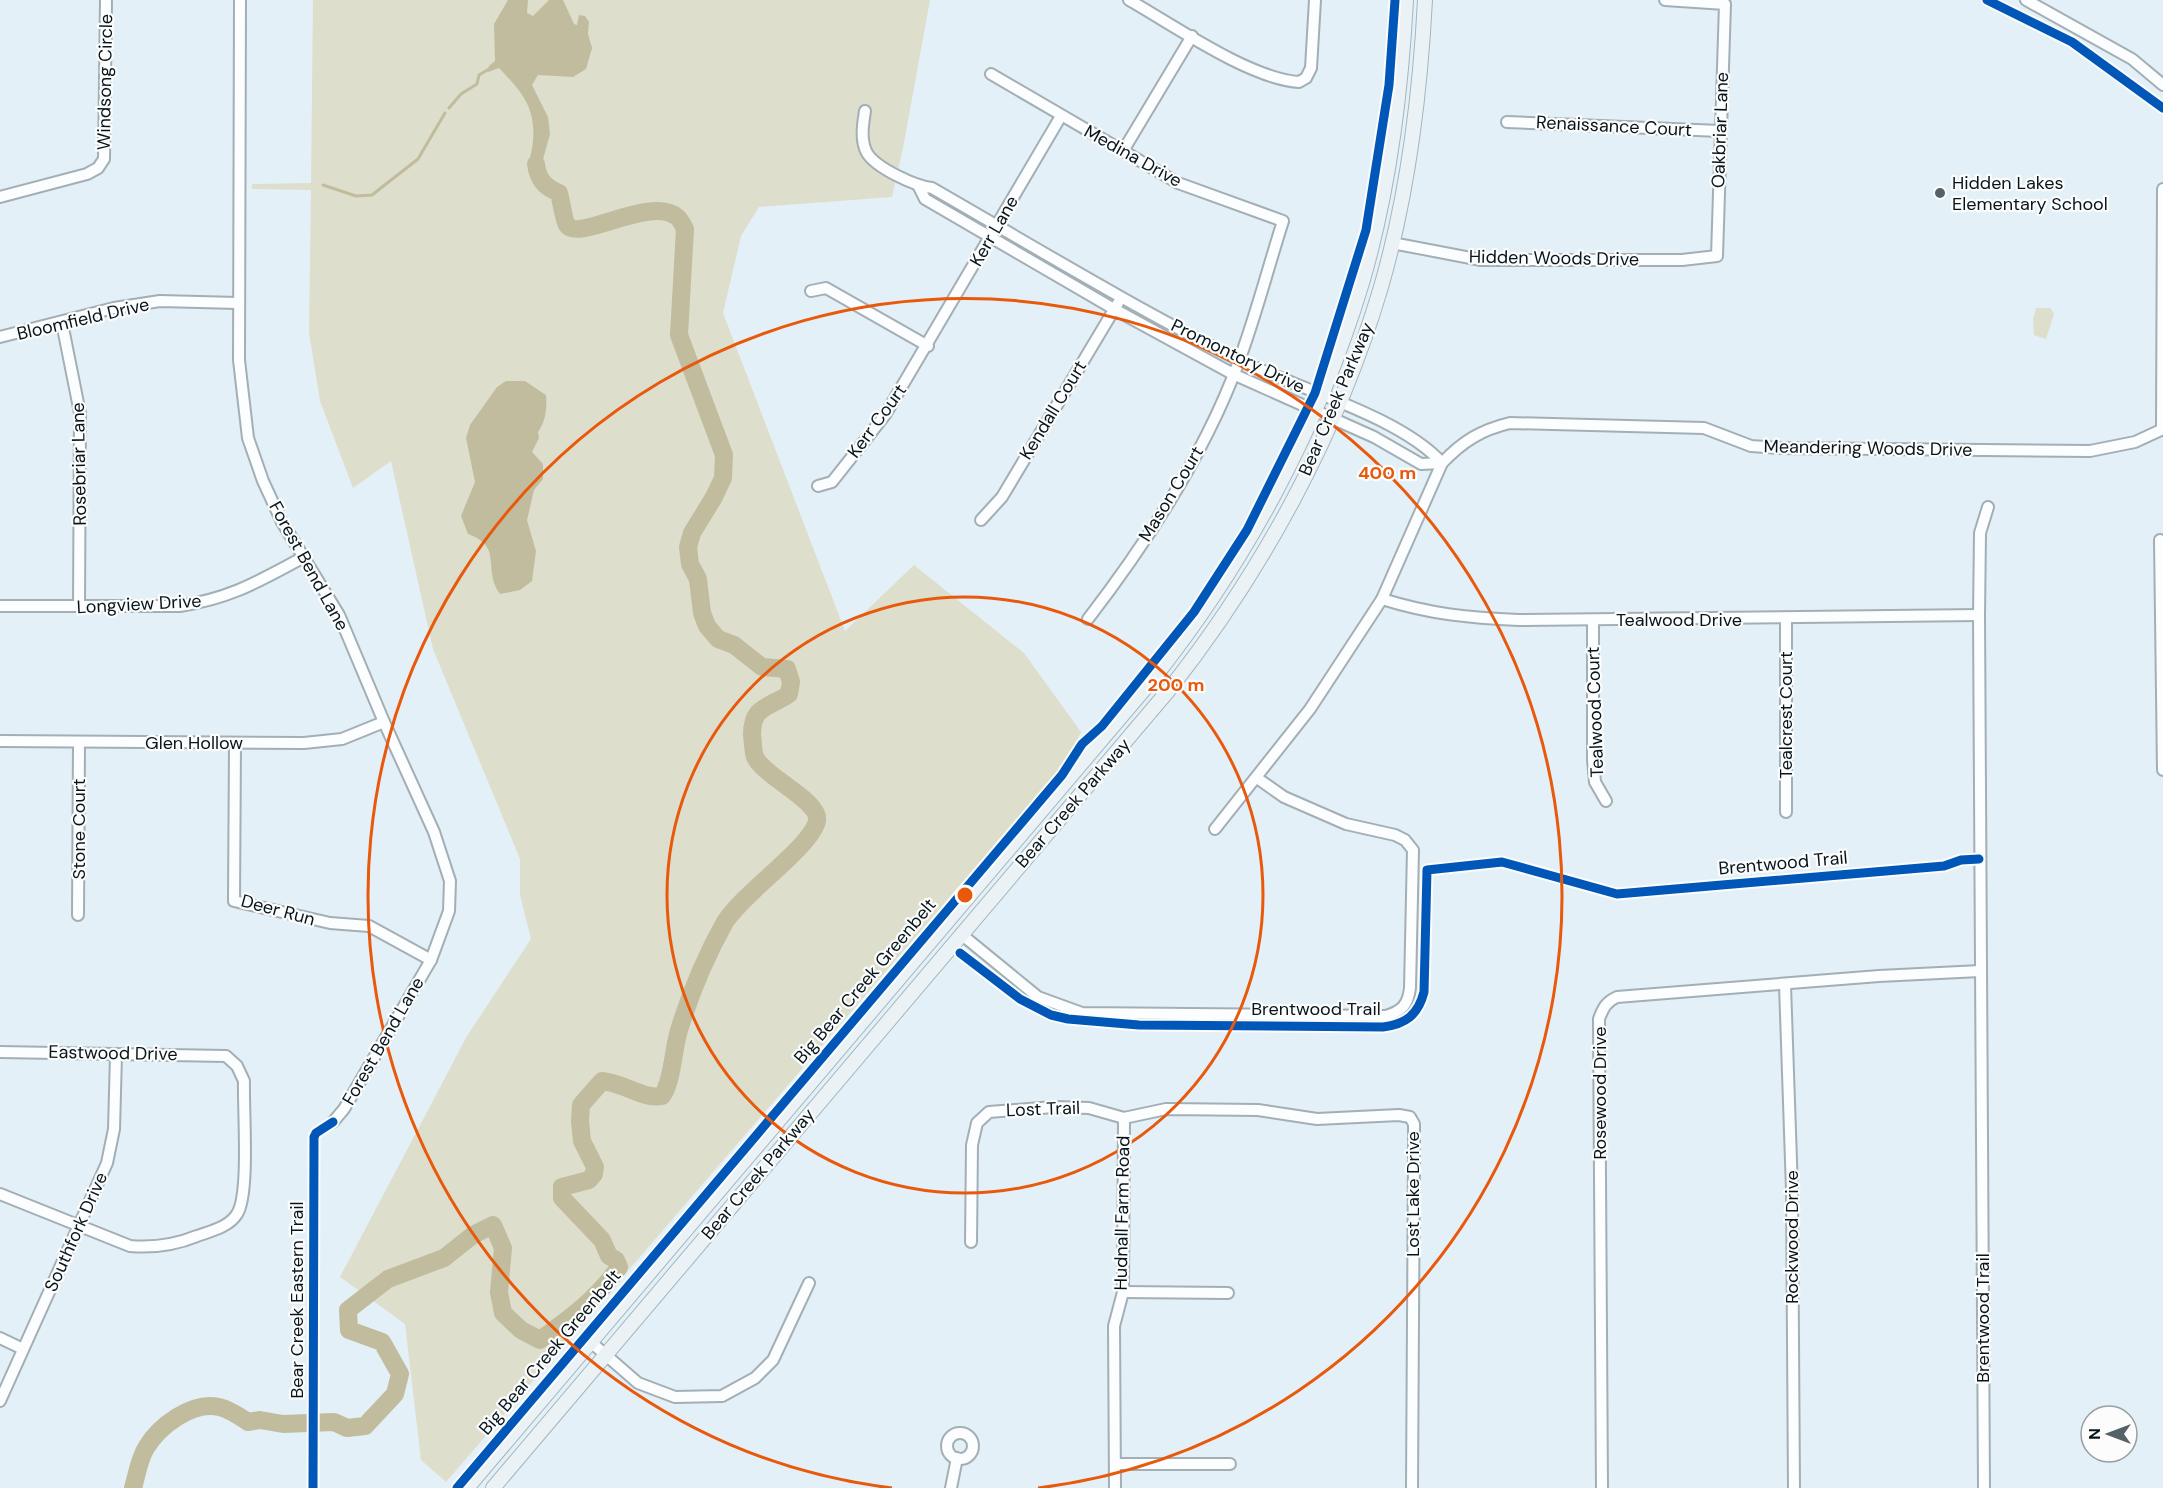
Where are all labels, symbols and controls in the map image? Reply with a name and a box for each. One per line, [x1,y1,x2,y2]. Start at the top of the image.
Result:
street label: Windsong Circle [92,14,118,150]
street label: Oakbriar Lane [1706,72,1734,188]
street label: Renaissance Court [1536,110,1692,142]
street label: Medina Drive [1080,119,1186,193]
place label: Hidden Lakes Elementary School [1952,171,2108,216]
marker: Hidden Lakes Elementary School [1933,186,1947,200]
street label: Kerr Lane [964,191,1024,271]
street label: Hidden Woods Drive [1469,245,1639,271]
street label: Bloomfield Drive [14,292,152,346]
street label: Promontory Drive [1167,313,1309,399]
street label: Bear Creek Parkway [1293,319,1379,479]
street label: Kendall Court [1014,356,1092,464]
street label: Kerr Court [842,379,912,463]
street label: Rosebriar Lane [66,402,92,526]
street label: Meandering Woods Drive [1763,434,1973,462]
street label: Mason Court [1133,442,1209,546]
text: 400 m [1358,461,1416,485]
street label: Forest Bend Lane [264,497,354,635]
street label: Longview Drive [76,589,202,619]
street label: Tealwood Drive [1616,608,1742,632]
street label: Tealwood Court [1581,646,1609,778]
street label: Tealcrest Court [1774,651,1798,779]
text: 200 m [1148,673,1204,697]
street label: Glen Hollow [145,731,243,755]
street label: Bear Creek Parkway [1010,733,1136,873]
street label: Stone Court [67,779,91,879]
street label: Brentwood Trail [1717,845,1849,881]
centre of rings [955,885,975,905]
street label: Deer Run [238,889,318,931]
street label: Big Bear Creek Greenbelt [789,893,941,1069]
street label: Forest Bend Lane [337,973,429,1109]
street label: Brentwood Trail [1251,997,1381,1021]
street label: Rosewood Drive [1588,1026,1612,1160]
street label: Eastwood Drive [48,1040,178,1066]
street label: Lost Trail [1006,1096,1080,1122]
street label: Bear Creek Parkway [696,1103,820,1245]
street label: Lost Lake Drive [1401,1131,1425,1257]
street label: Hudnall Farm Road [1109,1135,1135,1291]
street label: Southfork Drive [39,1168,113,1296]
street label: Rockwood Drive [1780,1170,1804,1304]
street label: Bear Creek Eastern Trail [285,1201,309,1399]
street label: Brentwood Trail [1971,1253,1995,1383]
street label: Big Bear Creek Greenbelt [474,1264,626,1440]
north arrow [2079,1404,2139,1464]
text: N [2084,1428,2105,1440]

